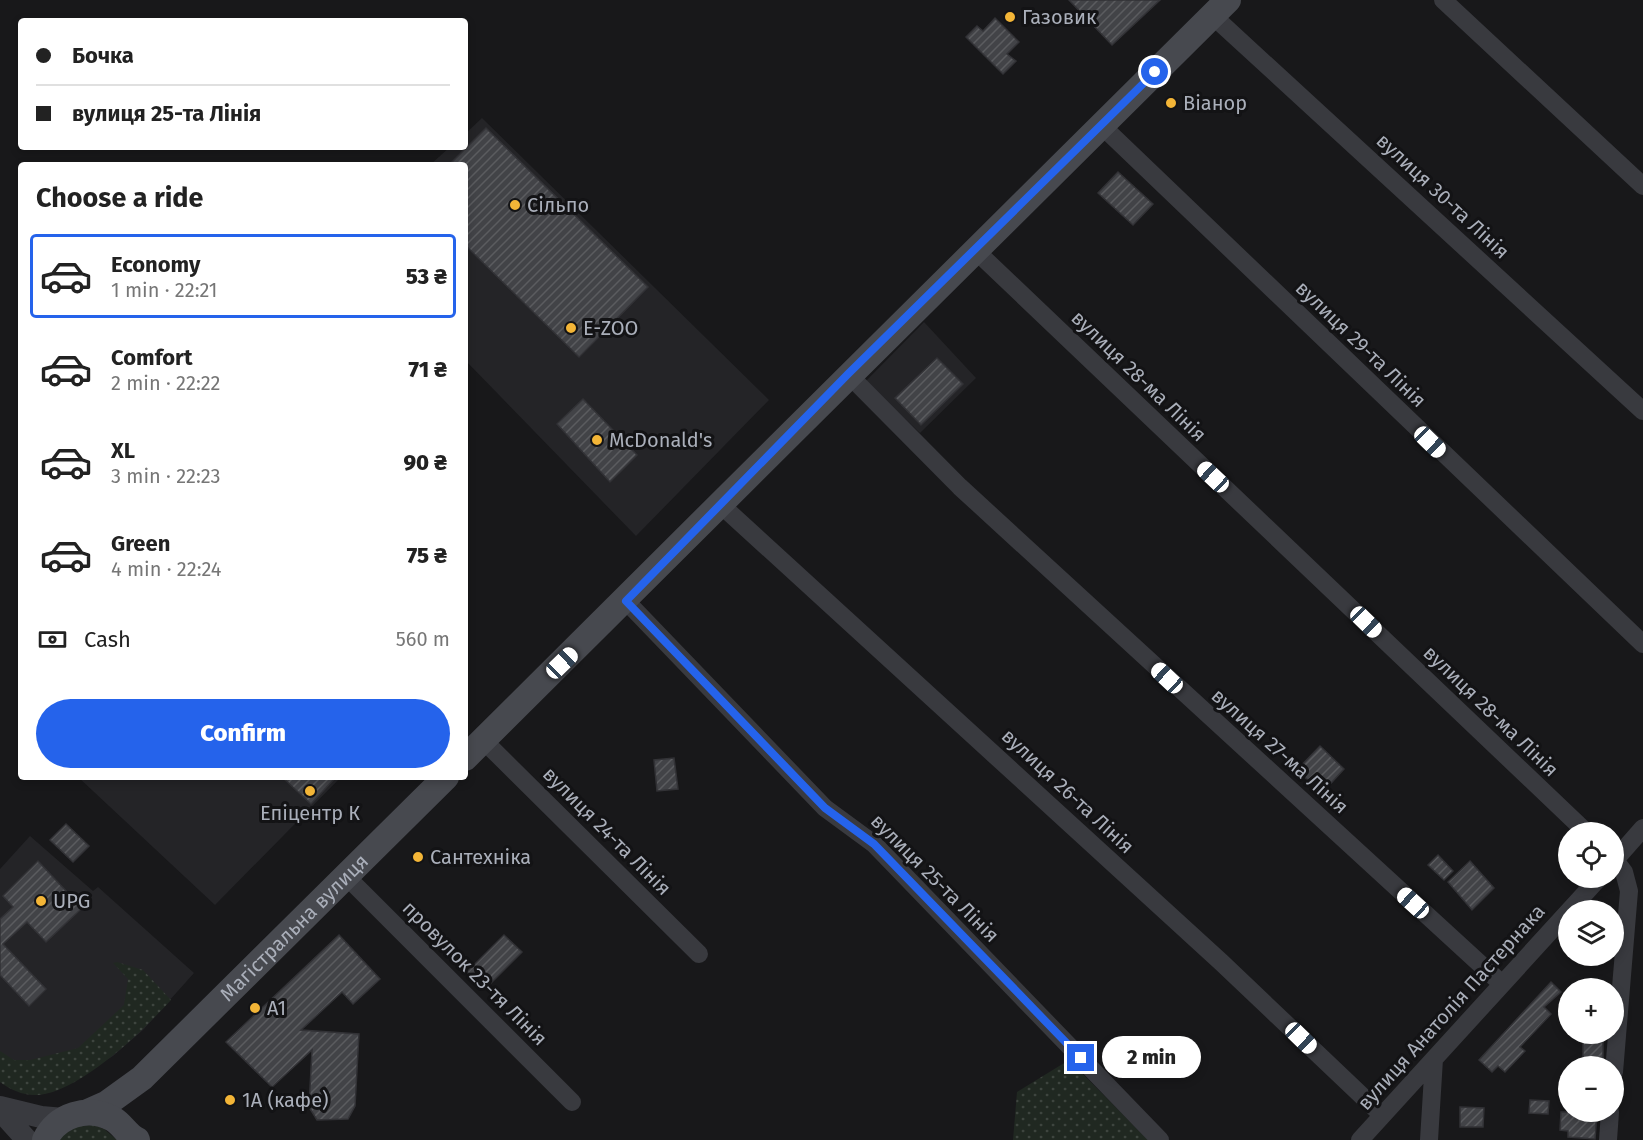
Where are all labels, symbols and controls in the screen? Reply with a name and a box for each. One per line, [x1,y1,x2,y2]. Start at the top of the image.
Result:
place label: Газовик [1022,5,1097,29]
marker: Газовик [1003,10,1017,24]
text: Бочка [72,42,134,69]
route start [1141,58,1168,85]
place label: Віанор [1183,91,1247,115]
marker: Віанор [1164,96,1178,110]
text: вулиця 25-та Лінія [72,100,261,127]
street label: вулиця 30-та Лінія [1372,128,1514,264]
text: Choose a ride [36,182,203,214]
place label: Сільпо [527,193,589,217]
marker: Сільпо [508,198,522,212]
icon: car [39,249,93,303]
text: Economy [111,251,200,278]
text: 53 ₴ [406,263,447,290]
street label: вулиця 29-та Лінія [1291,276,1431,412]
text: 1 min · 22:21 [111,278,218,302]
street label: вулиця 28-ма Лінія [1067,306,1211,446]
place label: E-ZOO [583,316,638,340]
marker: E-ZOO [564,321,578,335]
icon: car [39,342,93,396]
text: Comfort [111,344,192,371]
text: 71 ₴ [408,356,447,383]
text: 2 min · 22:22 [111,371,221,395]
car [1411,423,1449,461]
place label: McDonald's [609,428,712,452]
marker: McDonald's [590,433,604,447]
icon: car [39,435,93,489]
text: XL [111,437,135,464]
text: 90 ₴ [403,449,447,476]
car [1194,458,1232,496]
text: 3 min · 22:23 [111,464,221,488]
icon: car [39,528,93,582]
text: Green [111,530,170,557]
text: 75 ₴ [407,542,447,569]
text: 4 min · 22:24 [111,557,221,581]
car [1347,603,1385,641]
icon: cash [36,623,69,656]
text: Cash [84,626,131,653]
text: 560 m [396,627,450,651]
street label: вулиця 28-ма Лінія [1419,641,1563,781]
car [543,644,581,682]
car [1148,659,1186,697]
street label: вулиця 27-ма Лінія [1207,683,1353,819]
button: Confirm [36,699,450,768]
street label: вулиця 26-та Лінія [997,724,1139,858]
street label: вулиця 24-та Лінія [538,762,676,900]
marker: Епіцентр К [303,784,317,798]
place label: Епіцентр К [260,801,360,825]
street label: вулиця 25-та Лінія [866,809,1004,947]
map controls [1558,822,1624,1122]
button: locate [1558,822,1624,888]
place label: Сантехніка [430,845,531,869]
street label: Магістральна вулиця [215,849,373,1006]
marker: Сантехніка [411,850,425,864]
car [1394,884,1432,922]
place label: UPG [53,889,90,913]
marker: UPG [34,894,48,908]
street label: провулок 23-тя Лінія [398,896,552,1050]
street label: вулиця Анатолія Пастернака [1352,899,1550,1115]
button: layers [1558,900,1624,966]
button: + [1558,978,1624,1044]
place label: А1 [267,996,286,1020]
marker: А1 [248,1001,262,1015]
car [1282,1019,1320,1057]
callout: 2 min [1102,1037,1201,1079]
route end [1067,1044,1094,1071]
text: 2 min [1127,1045,1176,1069]
button: − [1558,1056,1624,1122]
place label: 1А (кафе) [242,1088,329,1112]
marker: 1А (кафе) [223,1093,237,1107]

